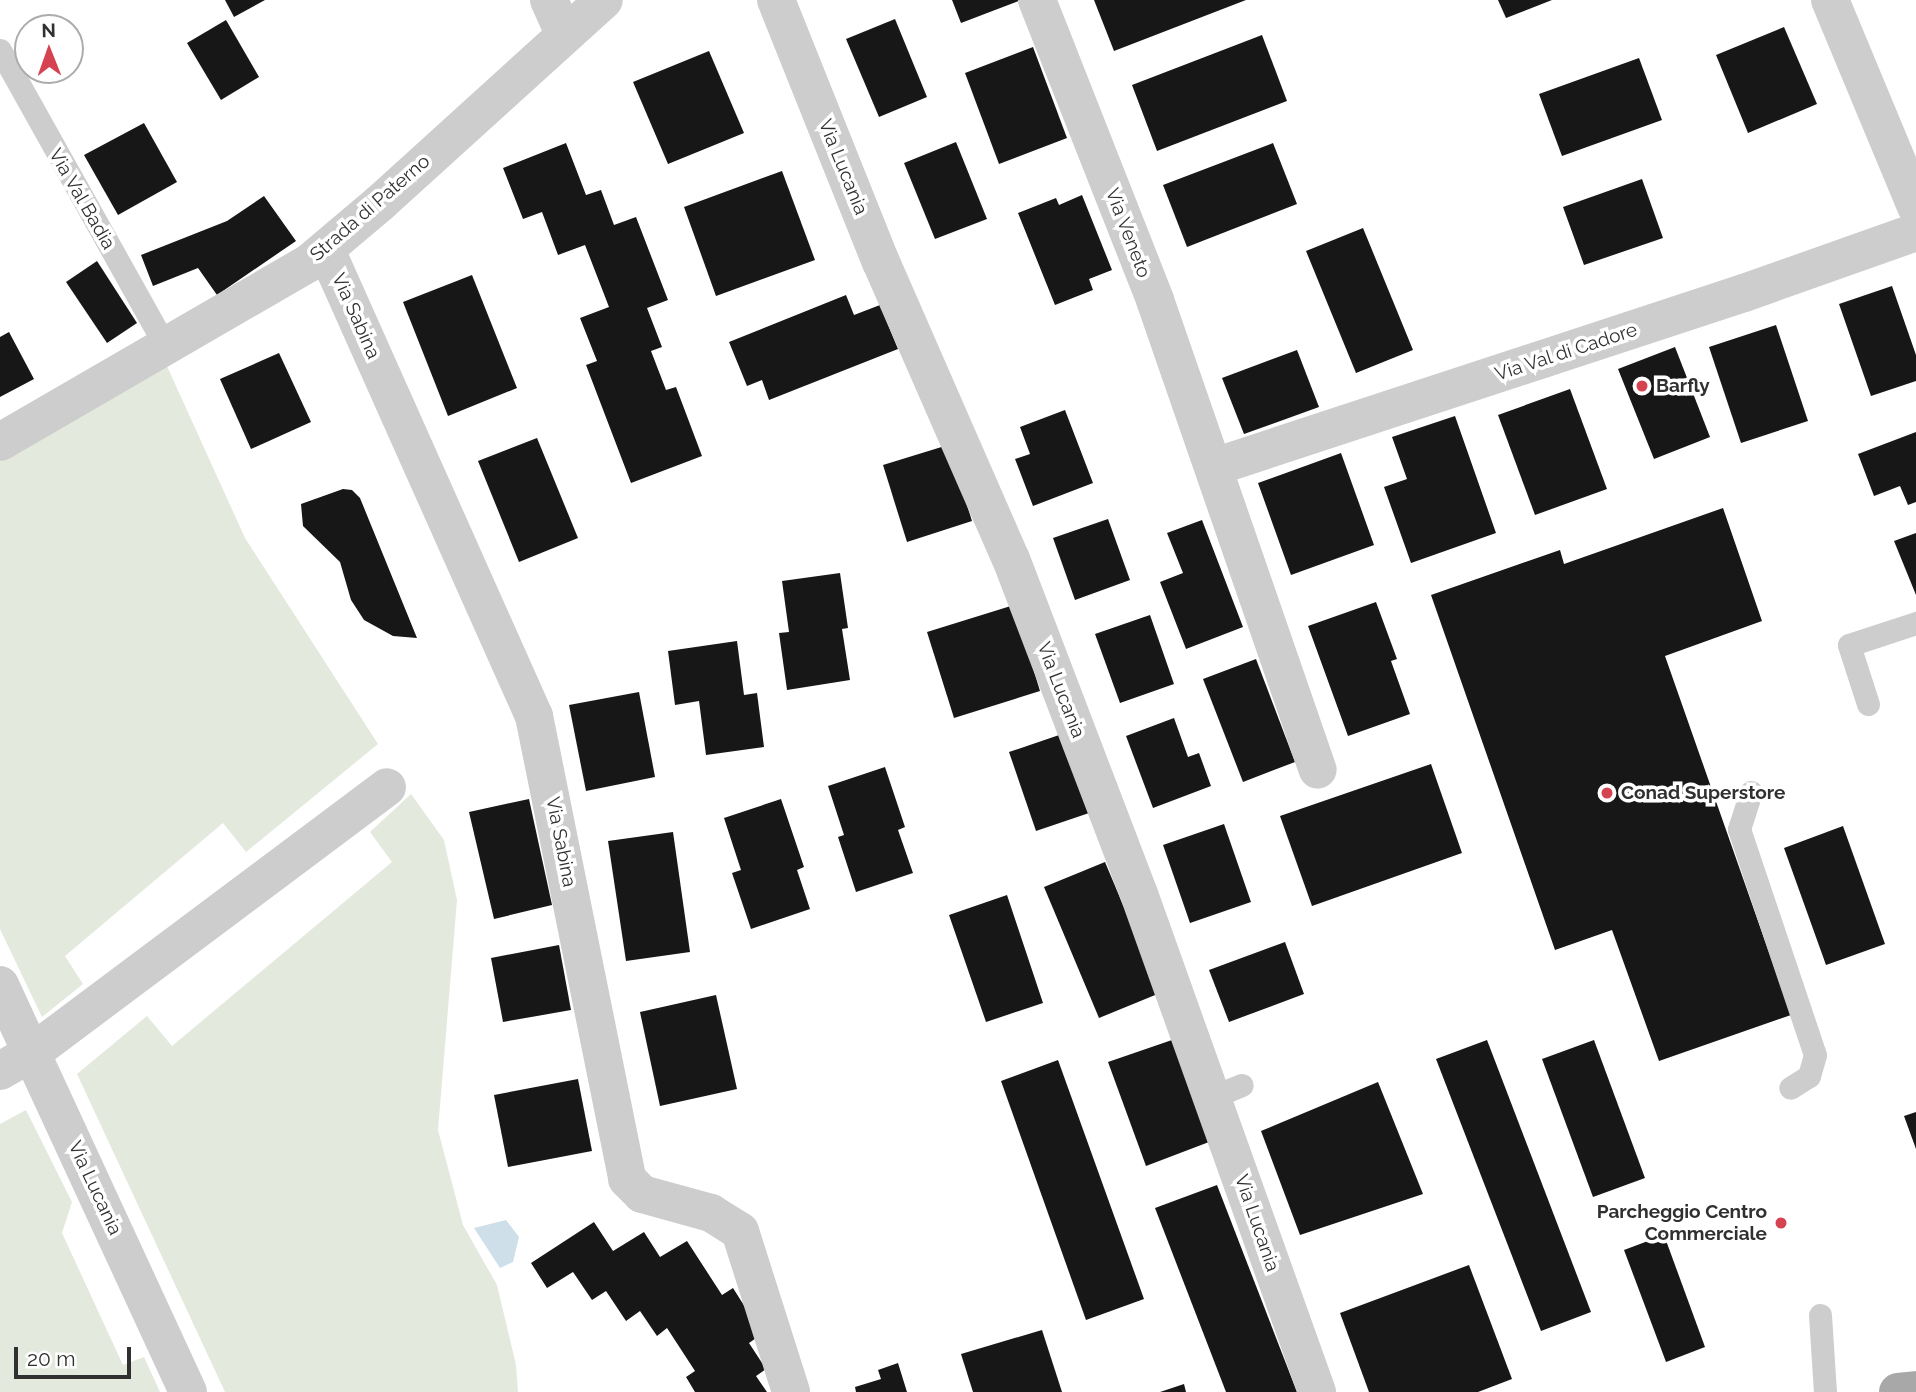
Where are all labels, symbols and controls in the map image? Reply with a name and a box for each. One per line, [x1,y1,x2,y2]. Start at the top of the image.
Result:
north arrow [14,14,84,84]
text: N [41,19,56,41]
street label: Via Lucania [814,116,872,218]
street label: Via Val Badia [44,144,120,254]
street label: Strada di Paterno [306,150,434,266]
street label: Via Veneto [1100,185,1156,281]
street label: Via Sabina [327,270,385,362]
street label: Via Val di Cadore [1491,318,1641,386]
place label: Barfly [1656,375,1710,397]
marker: Barfly [1634,378,1650,394]
street label: Via Lucania [1032,639,1090,741]
place label: Conad Superstore [1621,782,1785,804]
marker: Conad Superstore [1599,785,1615,801]
street label: Via Sabina [541,795,581,889]
street label: Via Lucania [63,1137,127,1239]
street label: Via Lucania [1230,1172,1284,1274]
place label: Parcheggio Centro Commerciale [1597,1201,1767,1245]
marker: Parcheggio Centro Commerciale [1773,1215,1789,1231]
scale bar [18,1332,135,1376]
text: 20 m [27,1346,75,1371]

